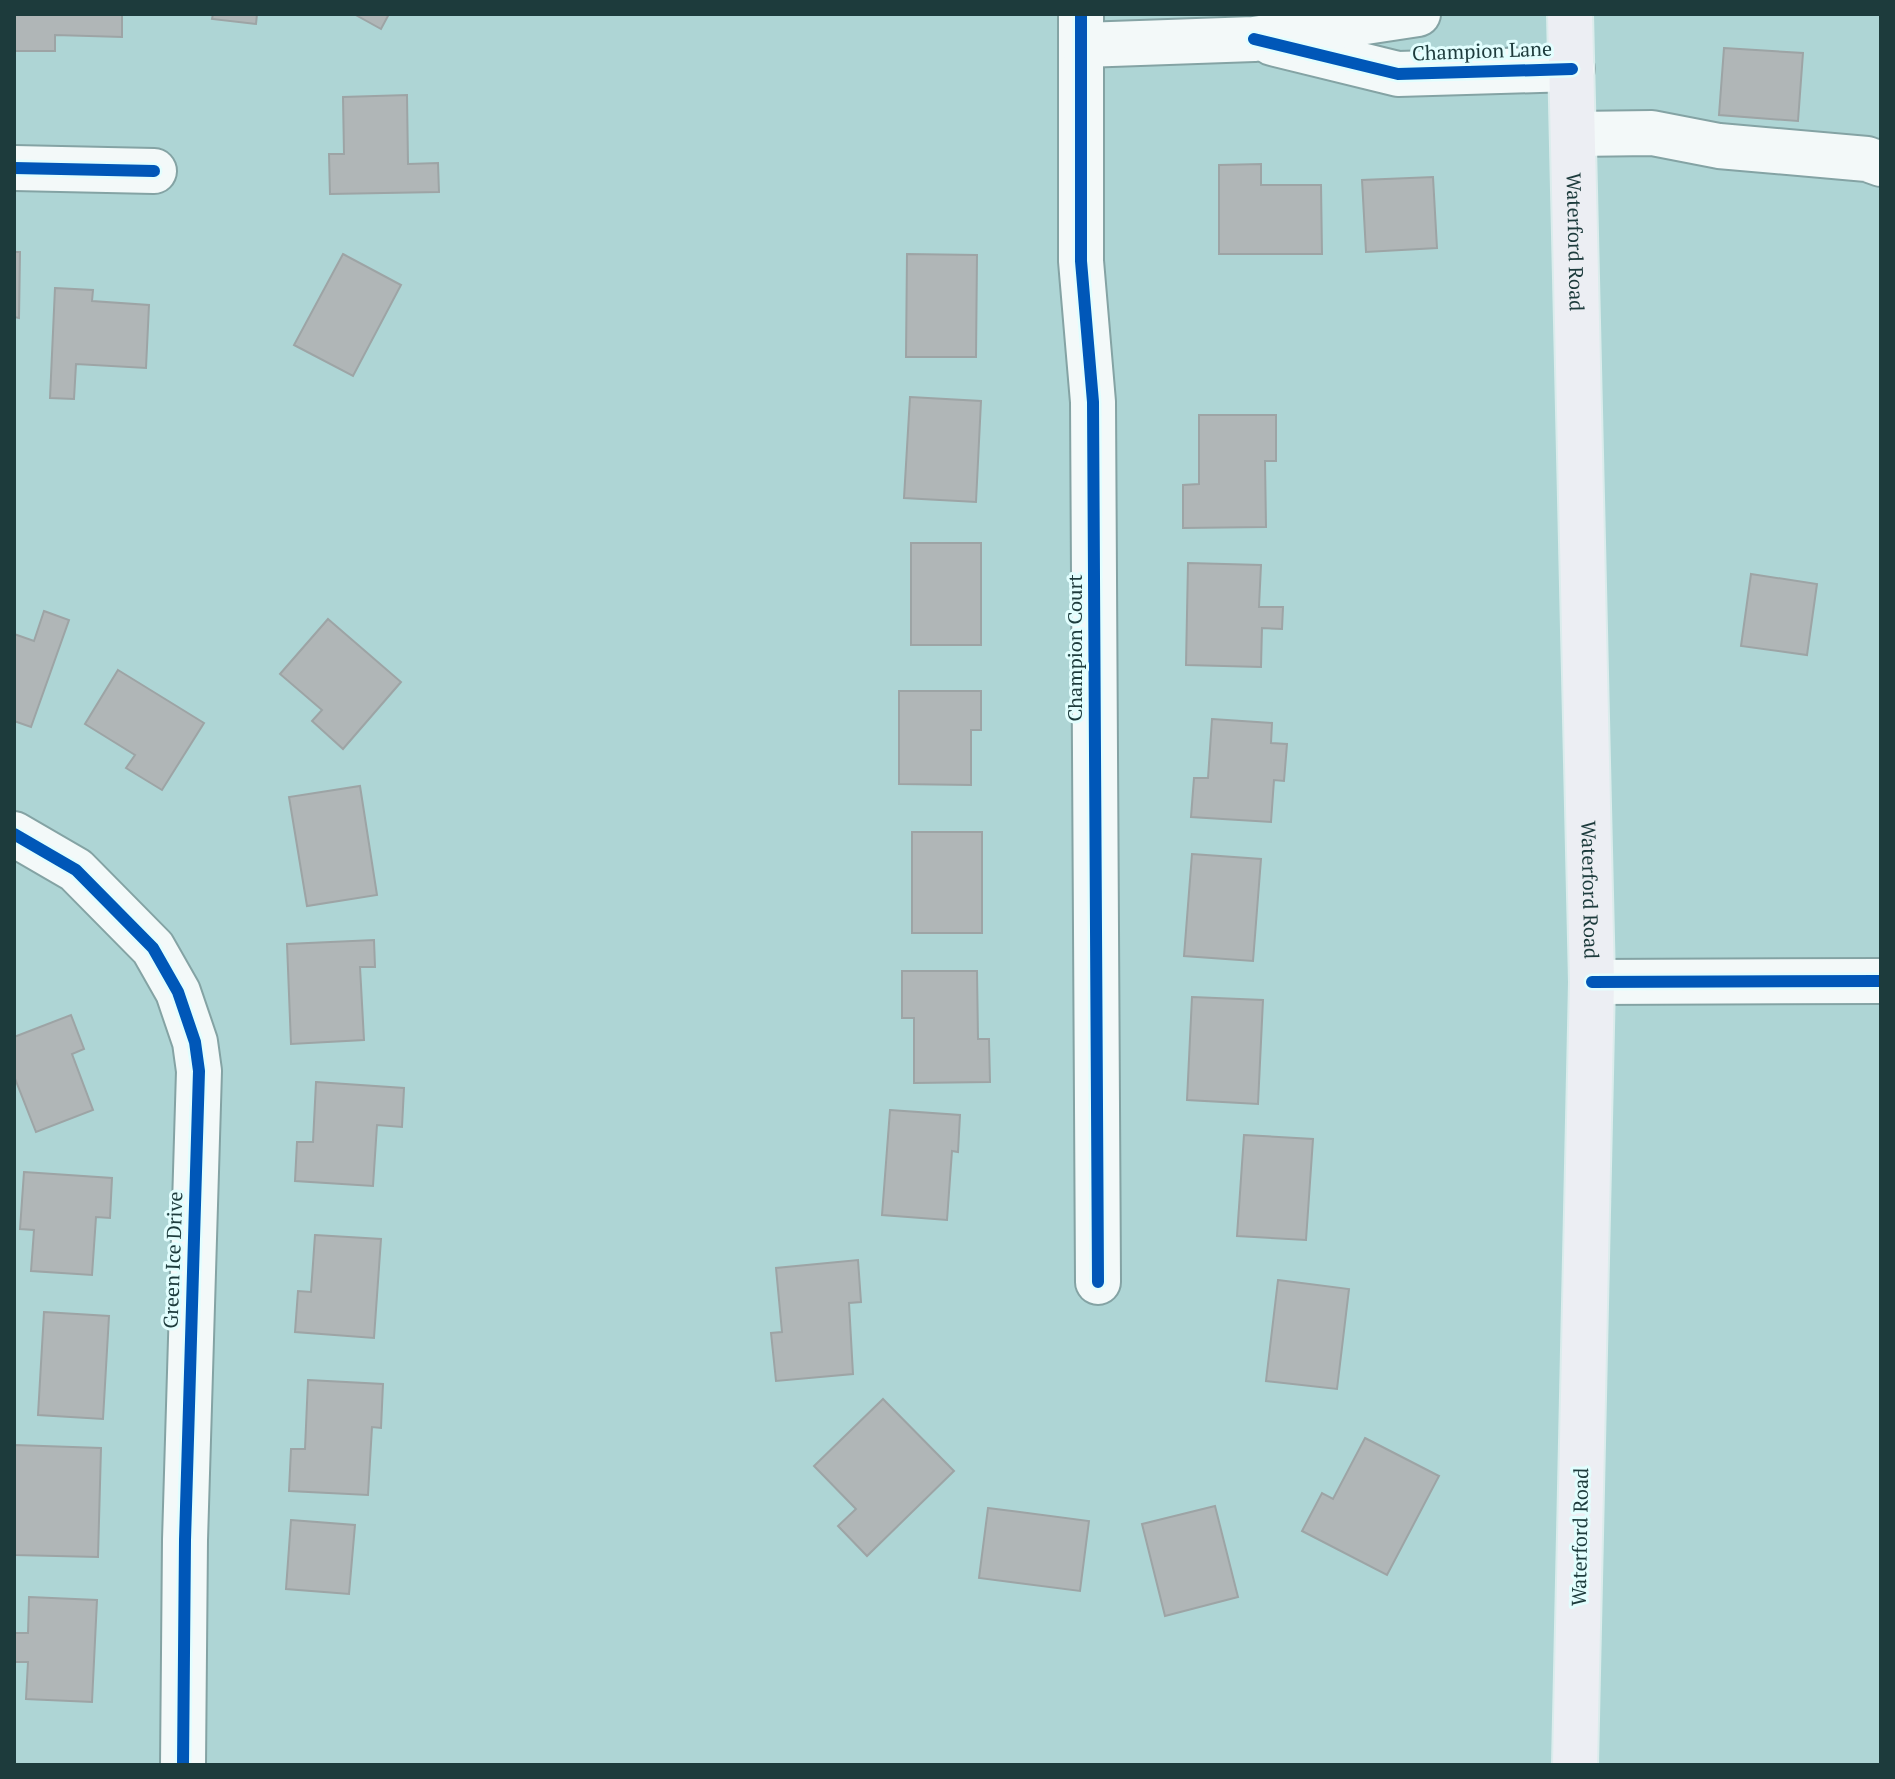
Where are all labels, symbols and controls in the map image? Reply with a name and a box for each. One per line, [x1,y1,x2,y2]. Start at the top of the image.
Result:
street label: Champion Lane [1411,35,1552,66]
street label: Waterford Road [1561,172,1591,311]
street label: Champion Court [1061,574,1088,722]
street label: Waterford Road [1575,820,1605,959]
street label: Green Ice Drive [157,1191,188,1329]
street label: Waterford Road [1565,1468,1594,1606]

